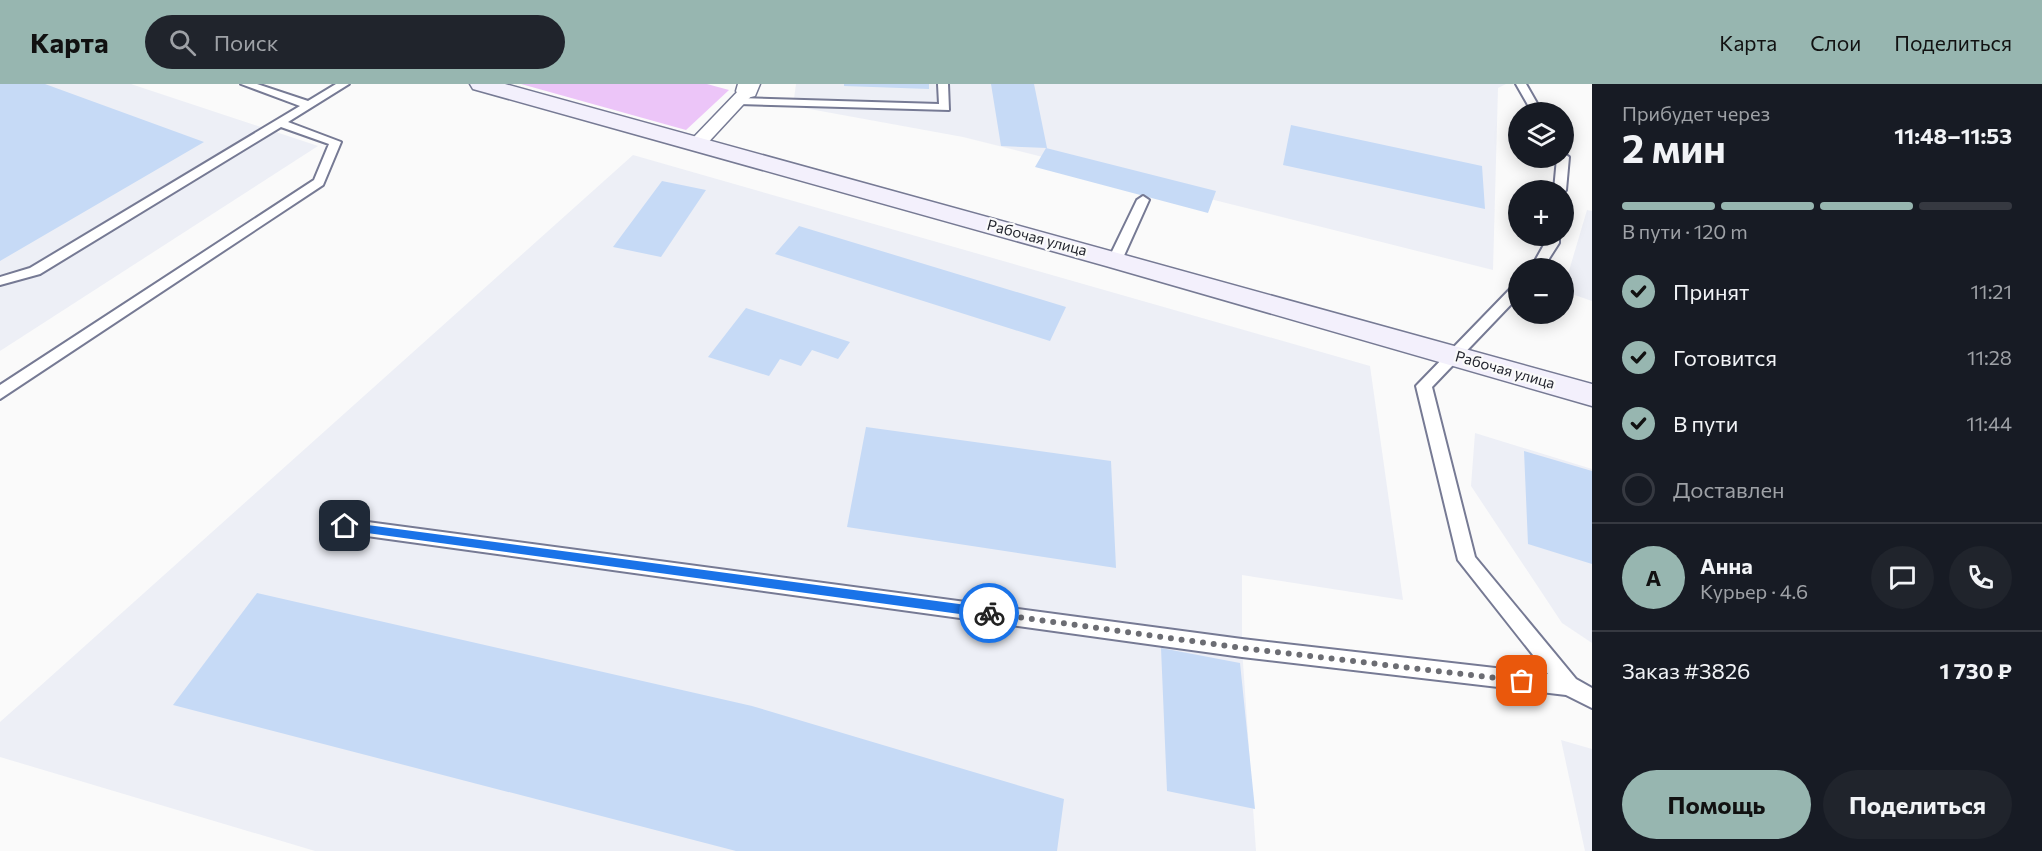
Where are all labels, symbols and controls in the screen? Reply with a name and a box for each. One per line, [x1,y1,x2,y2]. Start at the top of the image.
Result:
search box [145,15,565,69]
text: Карта [30,25,109,59]
icon: search [166,26,199,59]
text: Поиск [214,29,278,56]
text: Карта [1719,30,1777,55]
text: Слои [1810,30,1861,55]
text: Поделиться [1894,30,2012,55]
text: Прибудет через [1622,101,1770,125]
map controls [1508,102,1574,324]
button: layers [1508,102,1574,168]
text: 11:48–11:53 [1894,122,2012,149]
text: 2 мин [1622,123,1726,171]
button: + [1508,180,1574,246]
street label: Рабочая улица [985,215,1089,259]
text: В пути · 120 m [1622,219,1748,243]
button: − [1508,258,1574,324]
icon: check [1622,275,1655,308]
text: Принят [1673,278,1749,305]
text: 11:21 [1971,279,2012,303]
icon: check [1622,341,1655,374]
text: Готовится [1673,344,1777,371]
text: 11:28 [1967,345,2012,369]
street label: Рабочая улица [1453,346,1557,392]
icon: check [1622,407,1655,440]
text: В пути [1673,410,1738,437]
text: 11:44 [1966,411,2012,435]
text: Доставлен [1673,476,1785,503]
pin [319,500,370,551]
icon: home [328,509,361,542]
button: chat [1871,546,1934,609]
button: phone [1949,546,2012,609]
text: Анна [1700,552,1753,579]
text: А [1646,564,1661,591]
text: Курьер · 4.6 [1700,579,1808,603]
courier [959,583,1019,643]
icon: bike [973,597,1006,630]
pin [1496,655,1547,706]
text: Заказ #3826 [1622,657,1750,684]
text: 1 730 ₽ [1940,657,2012,684]
icon: bag [1505,664,1538,697]
button: Помощь [1622,770,1811,839]
button: Поделиться [1823,770,2012,839]

